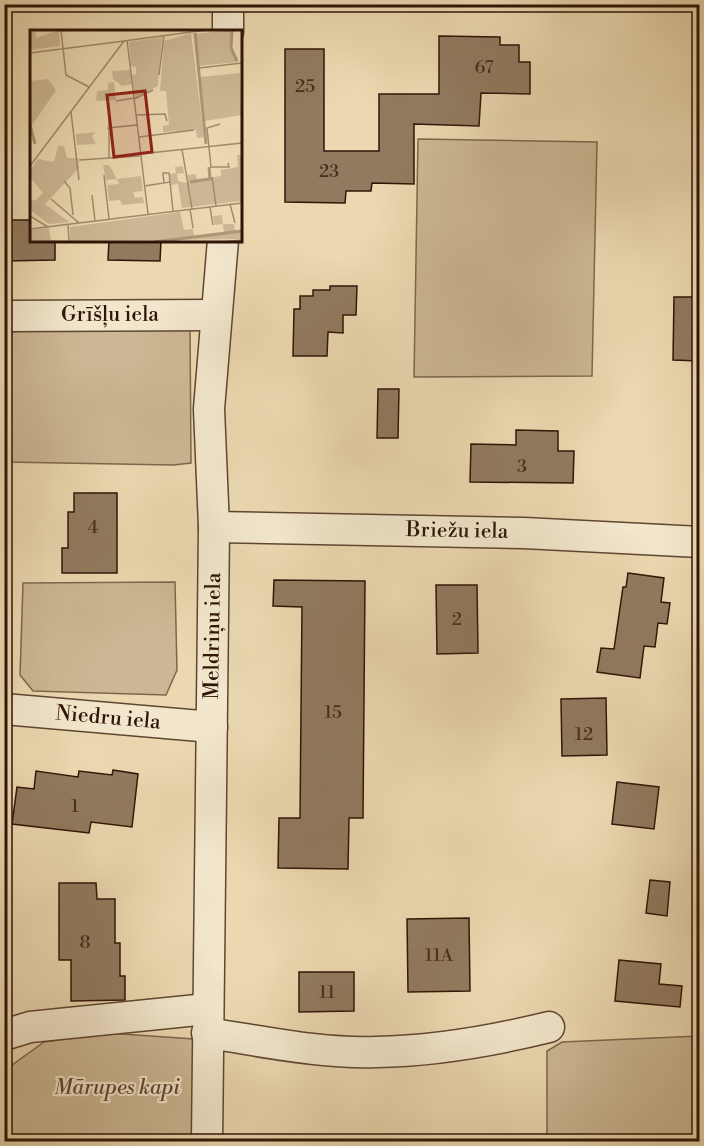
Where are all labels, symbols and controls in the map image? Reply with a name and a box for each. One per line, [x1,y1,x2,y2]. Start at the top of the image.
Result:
inset map [30,30,242,242]
house number: 67 [474,56,494,79]
house number: 25 [295,75,315,98]
house number: 23 [319,160,339,183]
street label: Grīšļu iela [61,302,159,328]
house number: 3 [517,455,527,478]
house number: 4 [88,516,99,539]
street label: Briežu iela [405,517,509,545]
street label: Meldriņu iela [199,572,227,700]
house number: 2 [452,608,462,631]
street label: Niedru iela [54,700,162,736]
house number: 15 [324,701,342,724]
house number: 12 [575,723,593,746]
house number: 1 [71,795,79,818]
house number: 8 [79,931,91,954]
house number: 11A [425,944,454,967]
house number: 11 [319,981,335,1004]
park label: Mārupes kapi [54,1075,181,1101]

